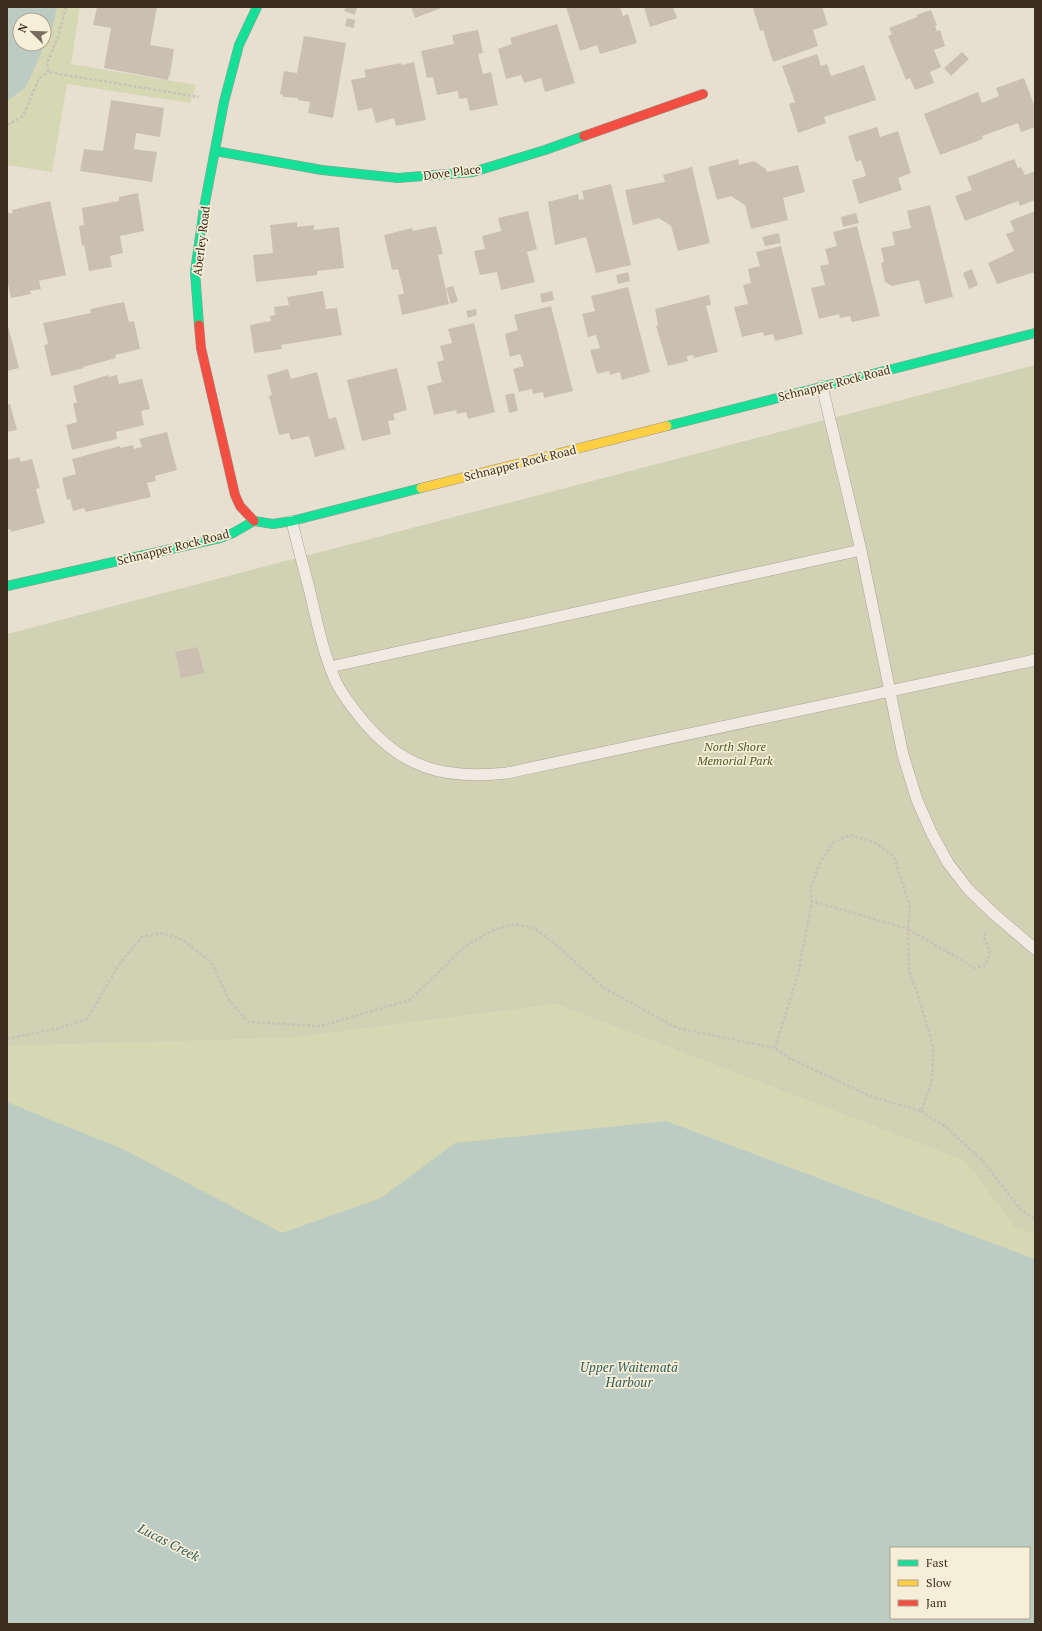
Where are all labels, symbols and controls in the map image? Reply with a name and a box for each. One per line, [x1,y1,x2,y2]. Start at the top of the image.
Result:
north arrow [12,12,52,52]
text: N [15,21,31,35]
street label: Dove Place [422,161,482,183]
street label: Aberley Road [189,205,213,277]
street label: Schnapper Rock Road [776,362,892,404]
street label: Schnapper Rock Road [462,442,578,484]
street label: Schnapper Rock Road [115,526,231,568]
park label: North Shore Memorial Park [696,739,773,768]
water label: Upper Waitematā Harbour [580,1358,678,1391]
water label: Lucas Creek [134,1518,203,1565]
legend [890,1547,1030,1619]
text: Fast [926,1555,949,1570]
text: Slow [926,1575,952,1590]
text: Jam [926,1595,947,1610]

